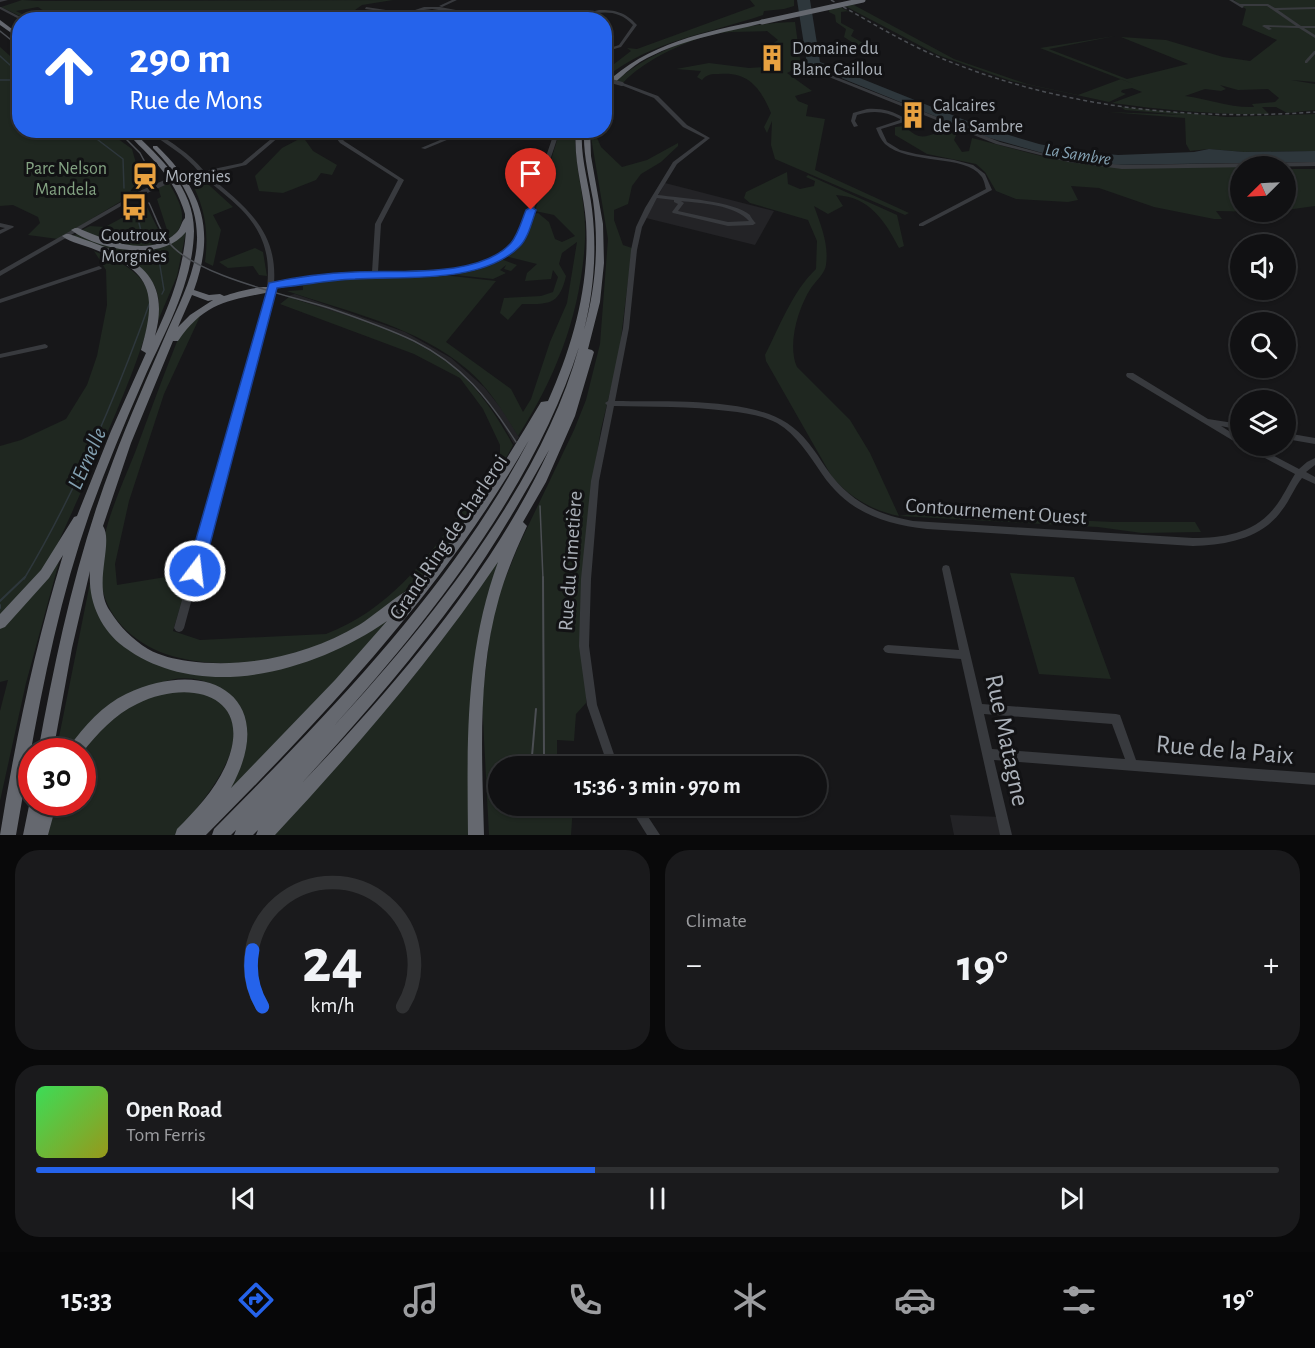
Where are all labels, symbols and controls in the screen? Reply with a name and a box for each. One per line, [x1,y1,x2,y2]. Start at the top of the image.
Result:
icon: ahead [30,36,108,114]
text: 290 m [129,38,231,80]
place label: Domaine du Blanc Caillou [792,40,882,79]
building icon: Domaine du Blanc Caillou [757,43,787,73]
text: Rue de Mons [129,87,263,114]
place label: Calcaires de la Sambre [933,97,1023,136]
building icon: Calcaires de la Sambre [898,100,928,130]
water label: La Sambre [1044,141,1112,169]
pin [505,148,556,210]
north arrow [1230,156,1296,222]
map controls [1230,156,1296,456]
icon: arrive [514,157,547,190]
park label: Parc Nelson Mandela [25,160,107,199]
station icon: Morgnies [130,161,160,191]
place label: Morgnies [165,168,231,186]
bus stop icon: Goutroux Morgnies [119,192,149,222]
place label: Goutroux Morgnies [101,227,167,266]
button: sound [1230,234,1296,300]
button: search [1230,312,1296,378]
button: layers [1230,390,1296,456]
water label: L'Ernelle [64,424,110,493]
street label: Grand Ring de Charleroi [386,451,511,624]
street label: Rue du Cimetière [555,490,586,632]
street label: Contournement Ouest [905,495,1088,528]
position arrow [163,539,227,603]
street label: Rue Matagne [980,672,1034,808]
street label: Rue de la Paix [1155,731,1295,769]
speed limit sign: 30 [18,738,96,816]
text: 15:36 · 3 min · 970 m [574,775,741,797]
text: Climate [686,911,747,931]
text: 24 [302,931,363,993]
text: 19° [957,944,1008,989]
text: − [686,949,702,982]
text: + [1263,949,1279,982]
text: km/h [310,995,355,1016]
text: Open Road [126,1099,222,1121]
text: Tom Ferris [126,1125,206,1145]
icon: previous [227,1182,260,1215]
icon: pause [641,1182,674,1215]
icon: next [1055,1182,1088,1215]
icon: directions [235,1279,277,1321]
icon: music [400,1279,442,1321]
icon: phone [564,1279,606,1321]
icon: climate [729,1279,771,1321]
icon: car [894,1279,936,1321]
icon: filters [1058,1279,1100,1321]
text: 15:33 [61,1286,112,1313]
text: 19° [1223,1286,1254,1313]

